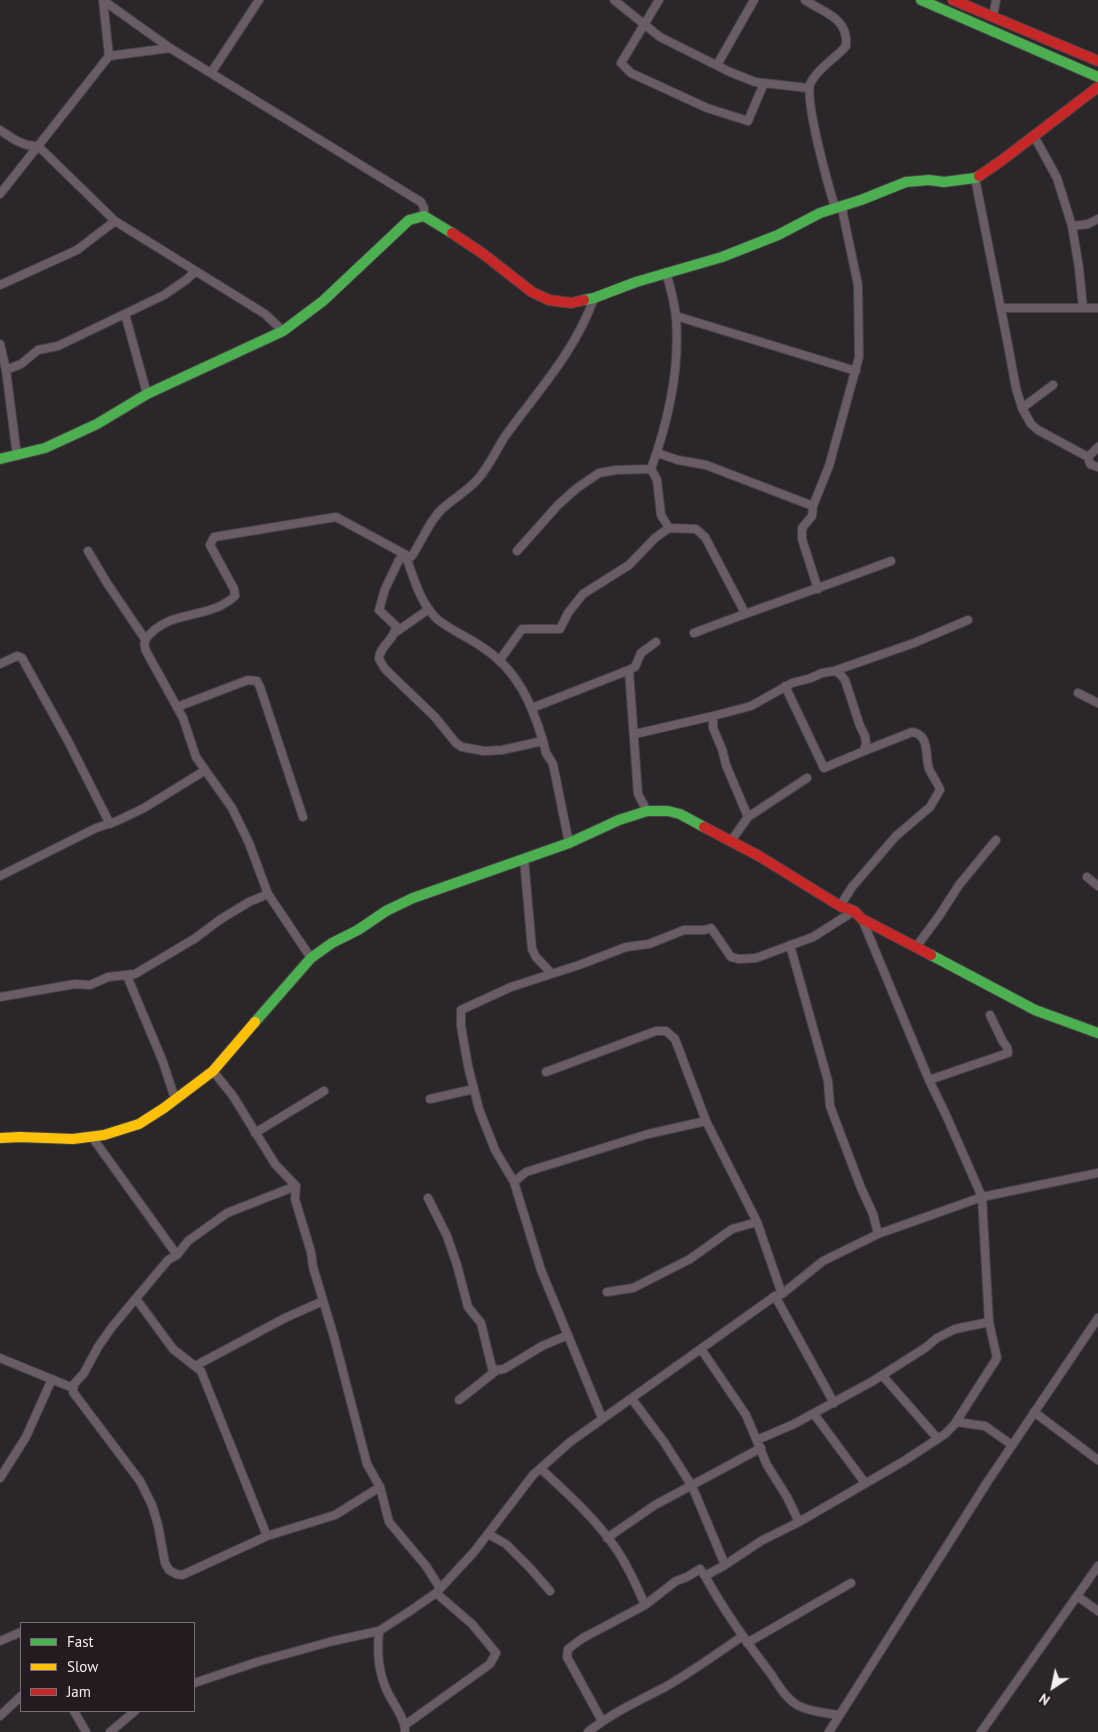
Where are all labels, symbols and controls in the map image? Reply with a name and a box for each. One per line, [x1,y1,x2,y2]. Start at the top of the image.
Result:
legend [20,1622,195,1712]
text: Fast [67,1632,94,1651]
text: Slow [67,1657,98,1676]
north arrow [1028,1662,1078,1712]
text: Jam [67,1682,91,1701]
text: N [1036,1689,1053,1709]

